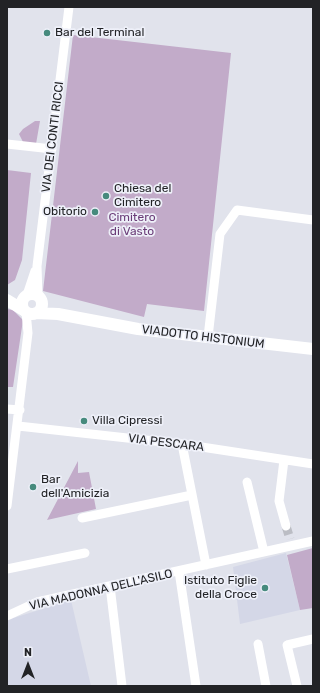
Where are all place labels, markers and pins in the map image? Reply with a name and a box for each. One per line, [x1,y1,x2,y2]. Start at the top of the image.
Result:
place label: Bar del Terminal [55,26,144,40]
marker: Bar del Terminal [42,28,52,38]
place label: Chiesa del Cimitero [114,182,171,210]
marker: Chiesa del Cimitero [101,191,111,201]
place label: Obitorio [43,205,87,219]
marker: Obitorio [90,207,100,217]
place label: Villa Cipressi [92,414,162,428]
marker: Villa Cipressi [79,416,89,426]
place label: Bar dell'Amicizia [41,473,109,501]
marker: Bar dell'Amicizia [28,482,38,492]
place label: Istituto Figlie della Croce [184,574,257,602]
marker: Istituto Figlie della Croce [260,583,270,593]

